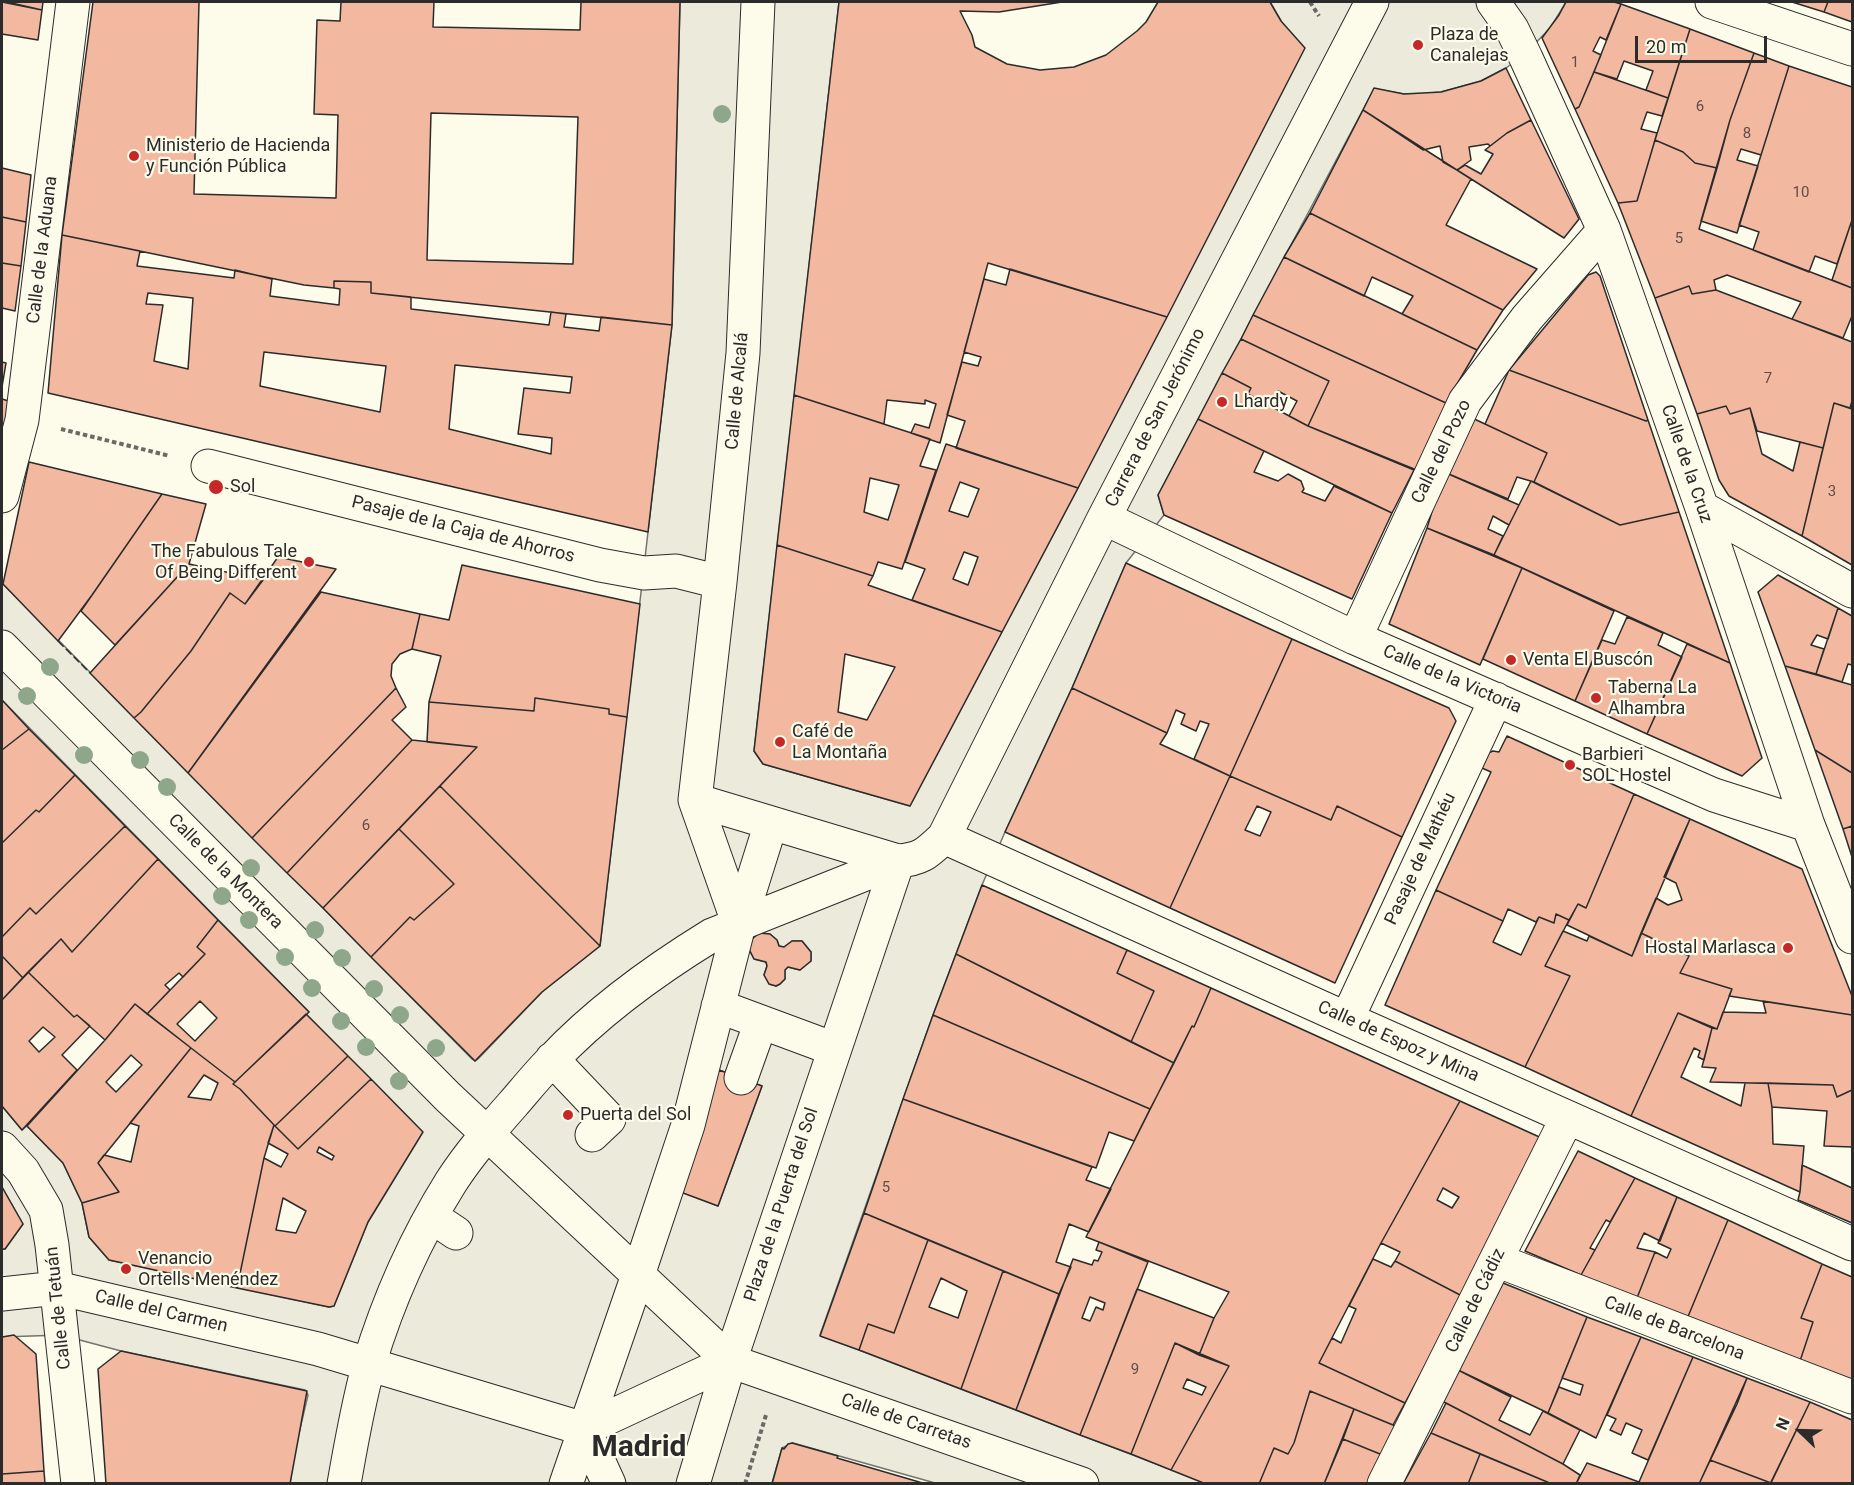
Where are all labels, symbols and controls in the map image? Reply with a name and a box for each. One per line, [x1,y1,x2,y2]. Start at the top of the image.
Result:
place label: Plaza de Canalejas [1430,24,1509,66]
scale bar [1638,24,1770,62]
text: 20 m [1646,36,1686,57]
marker: Plaza de Canalejas [1411,38,1425,52]
house number: 1 [1571,54,1579,72]
house number: 6 [1696,98,1704,116]
house number: 8 [1743,125,1751,143]
place label: Ministerio de Hacienda y Función Pública [146,135,330,178]
marker: Ministerio de Hacienda y Función Pública [127,149,141,163]
street label: Calle de la Aduana [23,175,63,325]
house number: 10 [1793,184,1809,202]
house number: 5 [1675,230,1683,248]
street label: Carrera de San Jerónimo [1101,325,1211,511]
street label: Calle de Alcalá [722,331,754,451]
house number: 7 [1764,370,1772,388]
place label: Lhardy [1234,391,1288,413]
marker: Lhardy [1215,395,1229,409]
street label: Calle del Pozo [1407,396,1477,508]
street label: Calle de la Cruz [1656,402,1716,526]
place label: Sol [230,476,255,498]
marker: Sol [207,478,225,496]
house number: 3 [1828,483,1836,501]
street label: Pasaje de la Caja de Ahorros [349,492,577,568]
place label: The Fabulous Tale Of Being Different [151,541,297,584]
marker: The Fabulous Tale Of Being Different [302,555,316,569]
street label: Calle de la Victoria [1379,641,1525,719]
place label: Venta El Buscón [1523,649,1653,671]
marker: Venta El Buscón [1504,653,1518,667]
place label: Taberna La Alhambra [1608,677,1697,720]
marker: Taberna La Alhambra [1589,691,1603,705]
place label: Café de La Montaña [792,721,887,764]
marker: Café de La Montaña [773,735,787,749]
place label: Barbieri SOL Hostel [1582,744,1671,786]
marker: Barbieri SOL Hostel [1563,758,1577,772]
street label: Pasaje de Mathéu [1381,789,1461,929]
street label: Calle de la Montera [163,810,287,934]
house number: 6 [362,817,370,835]
place label: Hostal Marlasca [1645,937,1776,959]
marker: Hostal Marlasca [1781,941,1795,955]
street label: Calle de Espoz y Mina [1314,997,1482,1087]
place label: Puerta del Sol [580,1104,691,1126]
street label: Plaza de la Puerta del Sol [740,1105,824,1305]
marker: Puerta del Sol [561,1108,575,1122]
house number: 5 [882,1179,890,1197]
street label: Calle de Cádiz [1441,1245,1511,1357]
street label: Calle de Tetuán [42,1246,76,1370]
place label: Venancio Ortells Menéndez [138,1248,278,1290]
marker: Venancio Ortells Menéndez [119,1262,133,1276]
street label: Calle del Carmen [92,1286,230,1338]
street label: Calle de Barcelona [1601,1292,1747,1366]
house number: 9 [1131,1361,1139,1379]
street label: Calle de Carretas [838,1390,974,1454]
north arrow [1770,1401,1830,1461]
text: N [1772,1415,1794,1433]
district label: Madrid [591,1430,687,1466]

